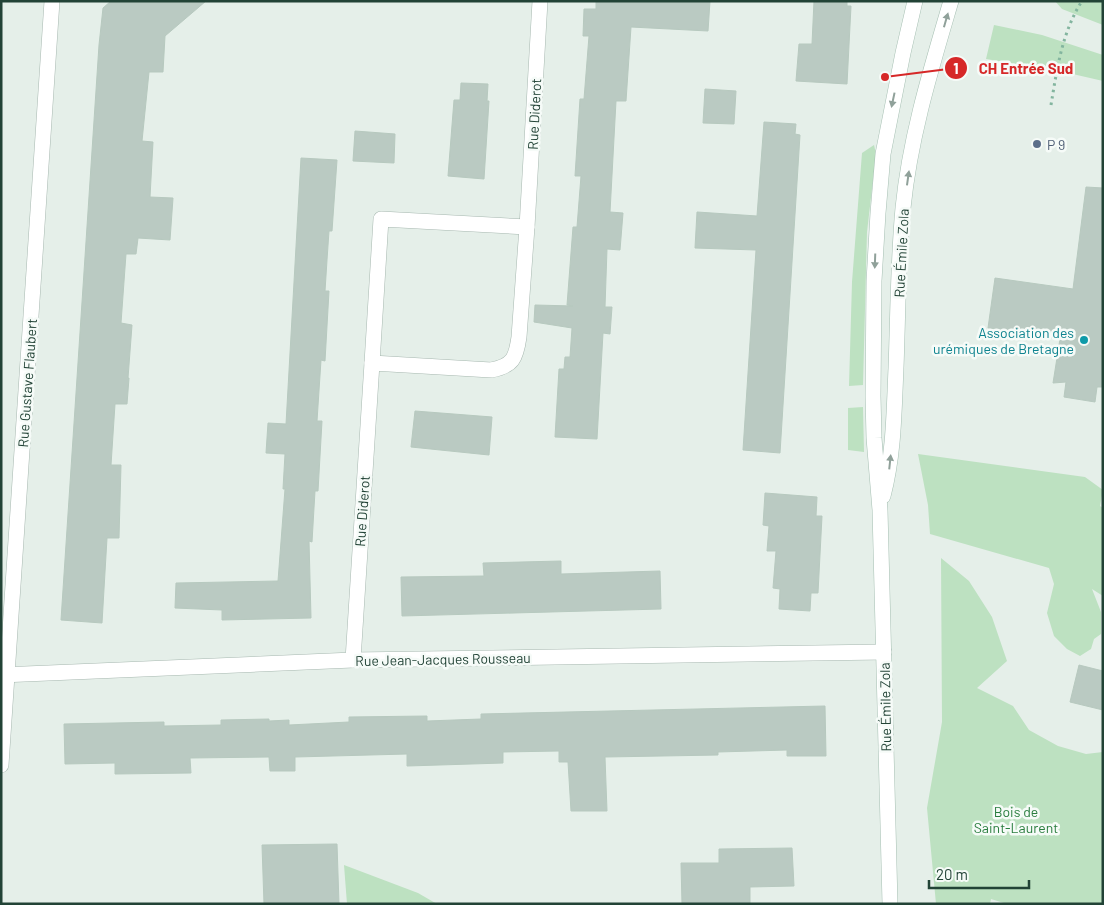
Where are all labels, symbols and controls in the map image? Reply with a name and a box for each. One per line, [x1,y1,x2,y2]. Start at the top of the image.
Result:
one-way arrow [942,12,950,27]
callout: CH Entrée Sud [944,53,1083,83]
text: 1 [953,59,959,77]
text: CH Entrée Sud [979,59,1073,77]
street label: Rue Diderot [524,78,544,150]
one-way arrow [889,92,897,108]
place label: P 9 [1047,136,1065,153]
marker: P 9 [1031,138,1043,150]
one-way arrow [904,169,912,185]
street label: Rue Émile Zola [890,208,912,298]
one-way arrow [871,253,879,269]
street label: Rue Gustave Flaubert [14,318,40,448]
place label: Association des urémiques de Bretagne [933,324,1074,357]
marker: Association des urémiques de Bretagne [1078,334,1090,346]
one-way arrow [886,454,894,470]
street label: Rue Diderot [351,475,373,547]
street label: Rue Jean-Jacques Rousseau [355,649,531,669]
street label: Rue Émile Zola [876,662,894,752]
park label: Bois de Saint-Laurent [974,803,1058,836]
scale bar [929,858,1029,890]
text: 20 m [936,865,968,883]

